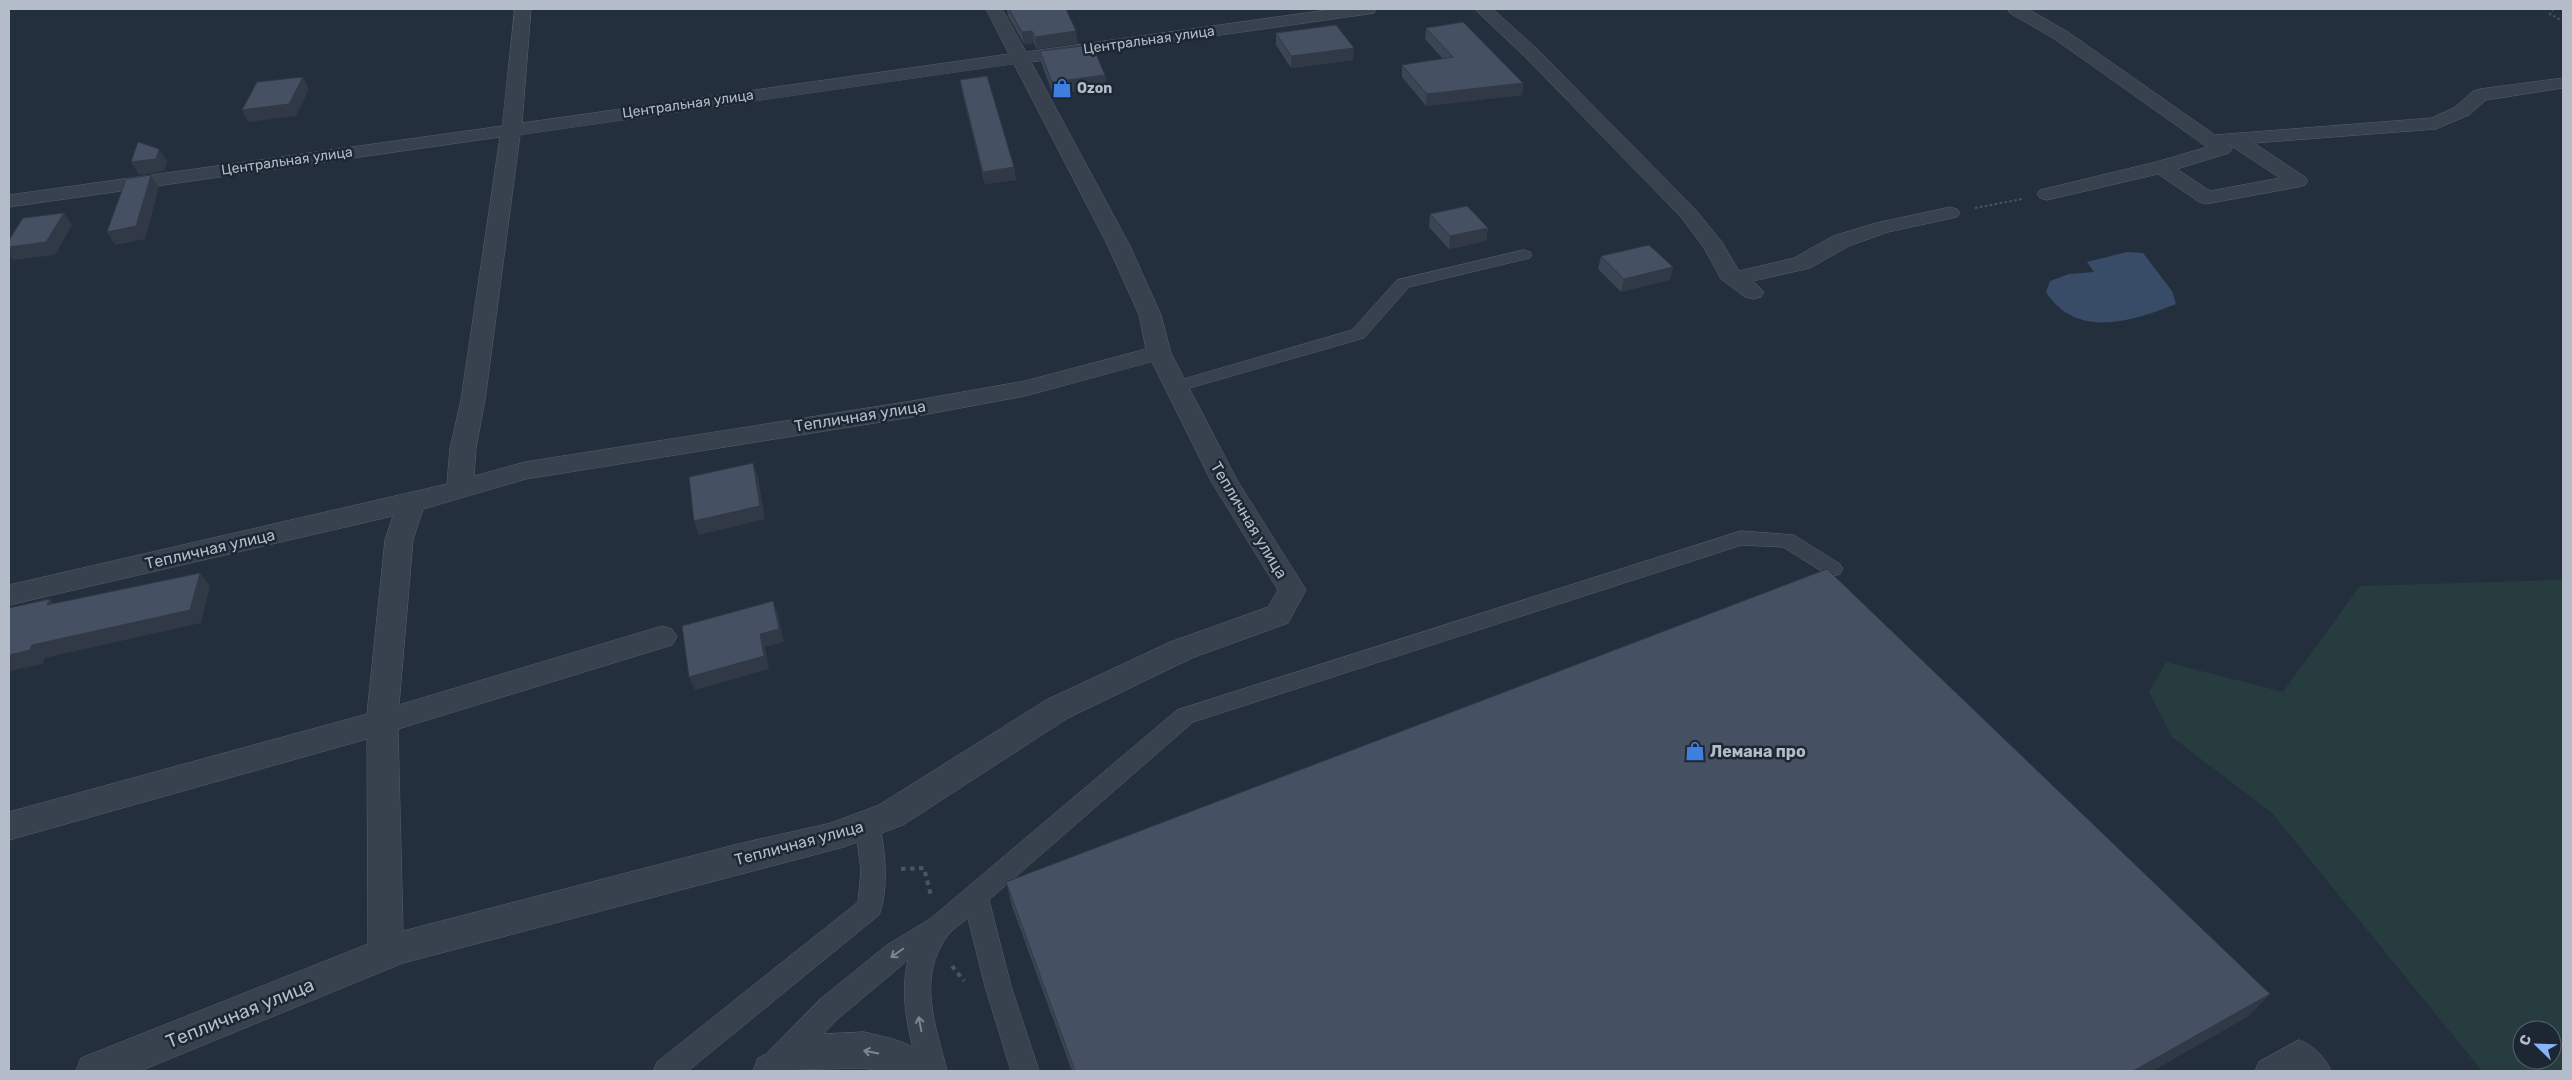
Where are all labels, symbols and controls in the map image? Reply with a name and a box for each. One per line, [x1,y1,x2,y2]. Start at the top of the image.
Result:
street label: Центральная улица [1082,22,1216,58]
shop icon: Ozon [1051,77,1073,99]
place label: Ozon [1077,80,1112,97]
street label: Центральная улица [621,86,755,122]
street label: Центральная улица [220,143,354,179]
street label: Тепличная улица [793,396,927,436]
street label: Тепличная улица [1207,458,1291,582]
street label: Тепличная улица [143,525,277,573]
shop icon: Лемана про [1684,740,1706,762]
place label: Лемана про [1710,742,1806,761]
street label: Тепличная улица [732,817,866,869]
one-way arrow [891,948,905,958]
street label: Тепличная улица [163,973,317,1053]
one-way arrow [915,1017,925,1033]
north arrow [2512,1020,2562,1070]
text: С [2516,1032,2535,1048]
one-way arrow [863,1047,879,1056]

